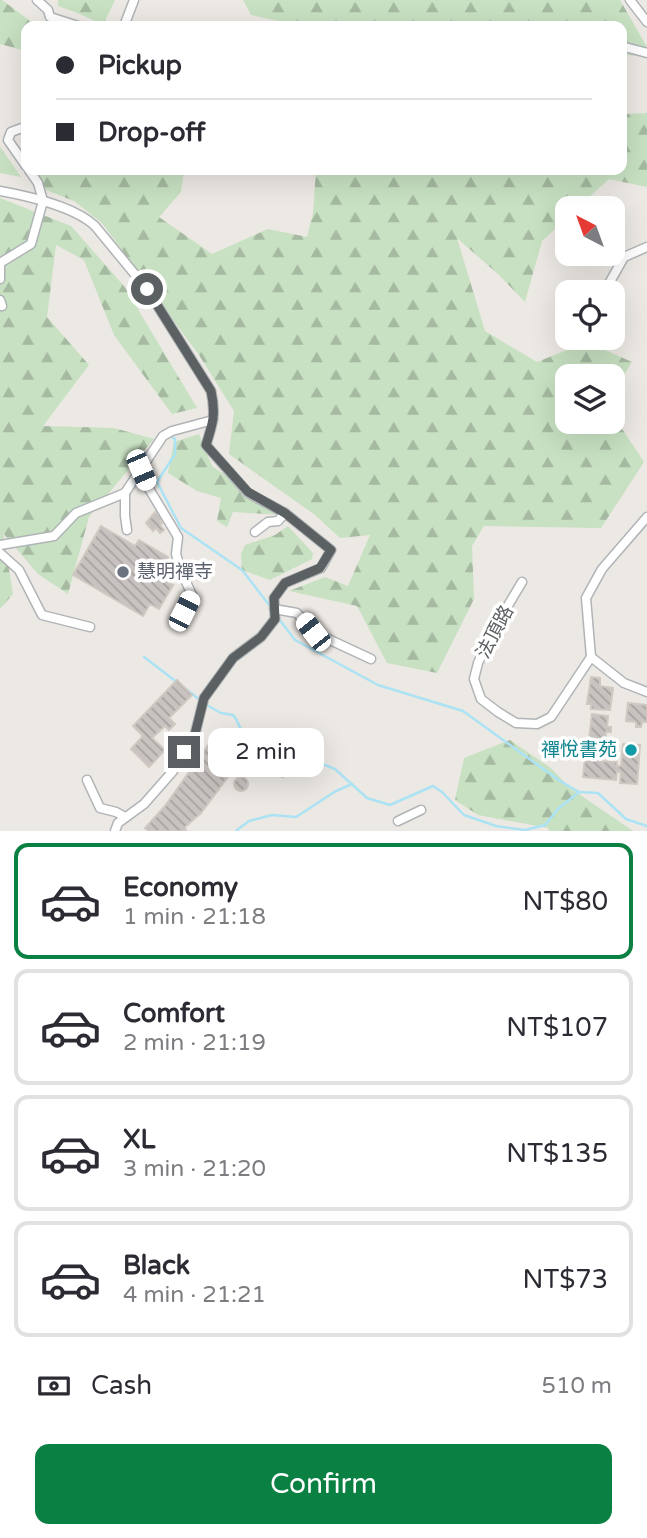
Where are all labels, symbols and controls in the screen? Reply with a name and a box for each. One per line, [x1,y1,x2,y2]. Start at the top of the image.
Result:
text: Pickup [98,50,182,81]
text: Drop-off [98,117,205,148]
north arrow [555,196,625,266]
map controls [555,196,625,434]
route start [131,273,163,305]
button: locate [555,280,625,350]
button: layers [555,364,625,434]
car [124,447,159,493]
place label: 慧明禪寺 [137,561,213,583]
marker: 慧明禪寺 [115,564,131,580]
car [166,588,203,634]
street label: 法頂路 [472,602,518,662]
car [292,609,335,655]
callout: 2 min [208,728,324,776]
route end [168,736,200,768]
text: 2 min [235,738,297,766]
place label: 禪悅書苑 [541,739,617,761]
marker: 禪悅書苑 [623,742,639,758]
icon: car [39,870,102,933]
text: Economy [123,872,238,903]
text: NT$80 [523,886,608,917]
text: 1 min · 21:18 [123,903,266,931]
icon: car [39,996,102,1059]
text: Comfort [123,998,225,1029]
text: NT$107 [506,1012,608,1043]
text: 2 min · 21:19 [123,1029,266,1057]
icon: car [39,1122,102,1185]
text: XL [123,1124,155,1155]
text: NT$135 [506,1138,608,1169]
text: 3 min · 21:20 [123,1155,266,1183]
icon: car [39,1248,102,1311]
text: Black [123,1250,190,1281]
text: NT$73 [523,1264,608,1295]
text: 4 min · 21:21 [123,1281,266,1309]
icon: cash [35,1367,73,1405]
text: Cash [91,1370,152,1401]
text: 510 m [542,1372,612,1400]
button: Confirm [35,1444,612,1524]

